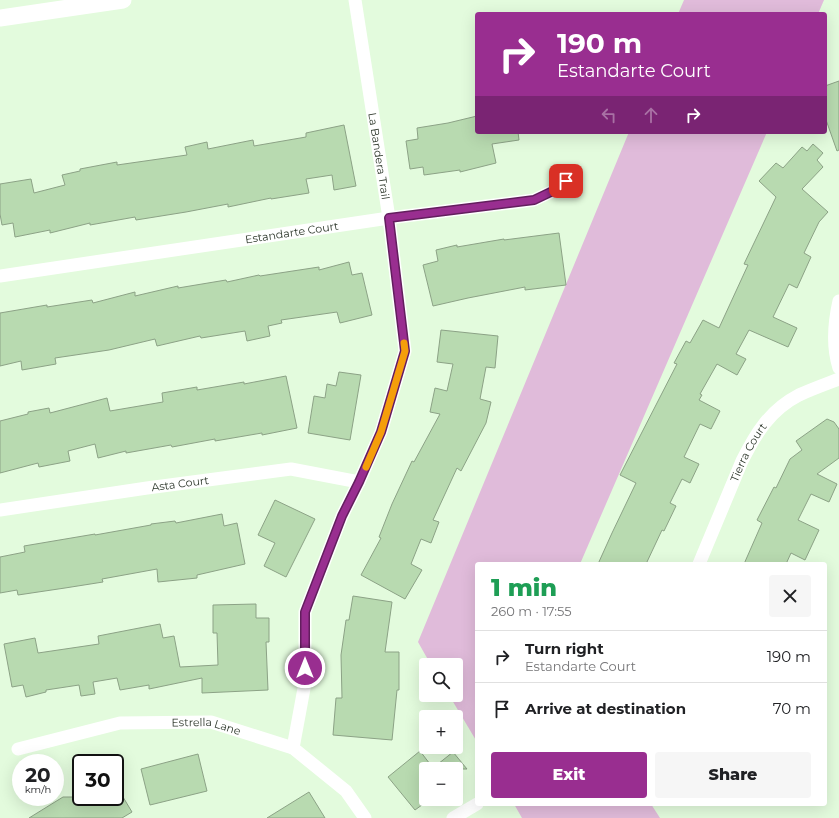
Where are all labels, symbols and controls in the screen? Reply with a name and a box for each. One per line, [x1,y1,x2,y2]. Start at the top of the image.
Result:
text: 190 m [557,26,642,60]
icon: right [491,28,543,80]
text: Estandarte Court [557,60,711,82]
icon: left [598,104,620,126]
icon: ahead [640,104,662,126]
icon: right [682,104,704,126]
street label: La Bandera Trail [365,111,393,201]
pin [549,164,583,198]
icon: arrive [555,170,577,192]
street label: Estandarte Court [244,219,340,246]
street label: Tierra Court [727,420,770,484]
street label: Asta Court [151,473,210,494]
text: 1 min [491,573,557,602]
button: close [769,575,811,617]
text: 260 m · 17:55 [491,603,572,619]
text: Turn right [525,639,604,658]
icon: right [491,646,513,668]
position arrow [284,647,326,689]
text: 190 m [767,647,811,666]
map controls [419,658,463,806]
button: search [419,658,463,702]
text: Estandarte Court [525,658,636,674]
icon: arrive [491,698,513,720]
text: Arrive at destination [525,699,686,718]
text: 70 m [773,699,811,718]
button: + [419,710,463,754]
street label: Estrella Lane [171,715,243,738]
button: Exit [491,752,647,798]
button: Share [655,752,811,798]
speed limit sign: 30 [72,754,124,806]
button: − [419,762,463,806]
text: 20 [25,763,51,787]
text: km/h [25,783,51,796]

